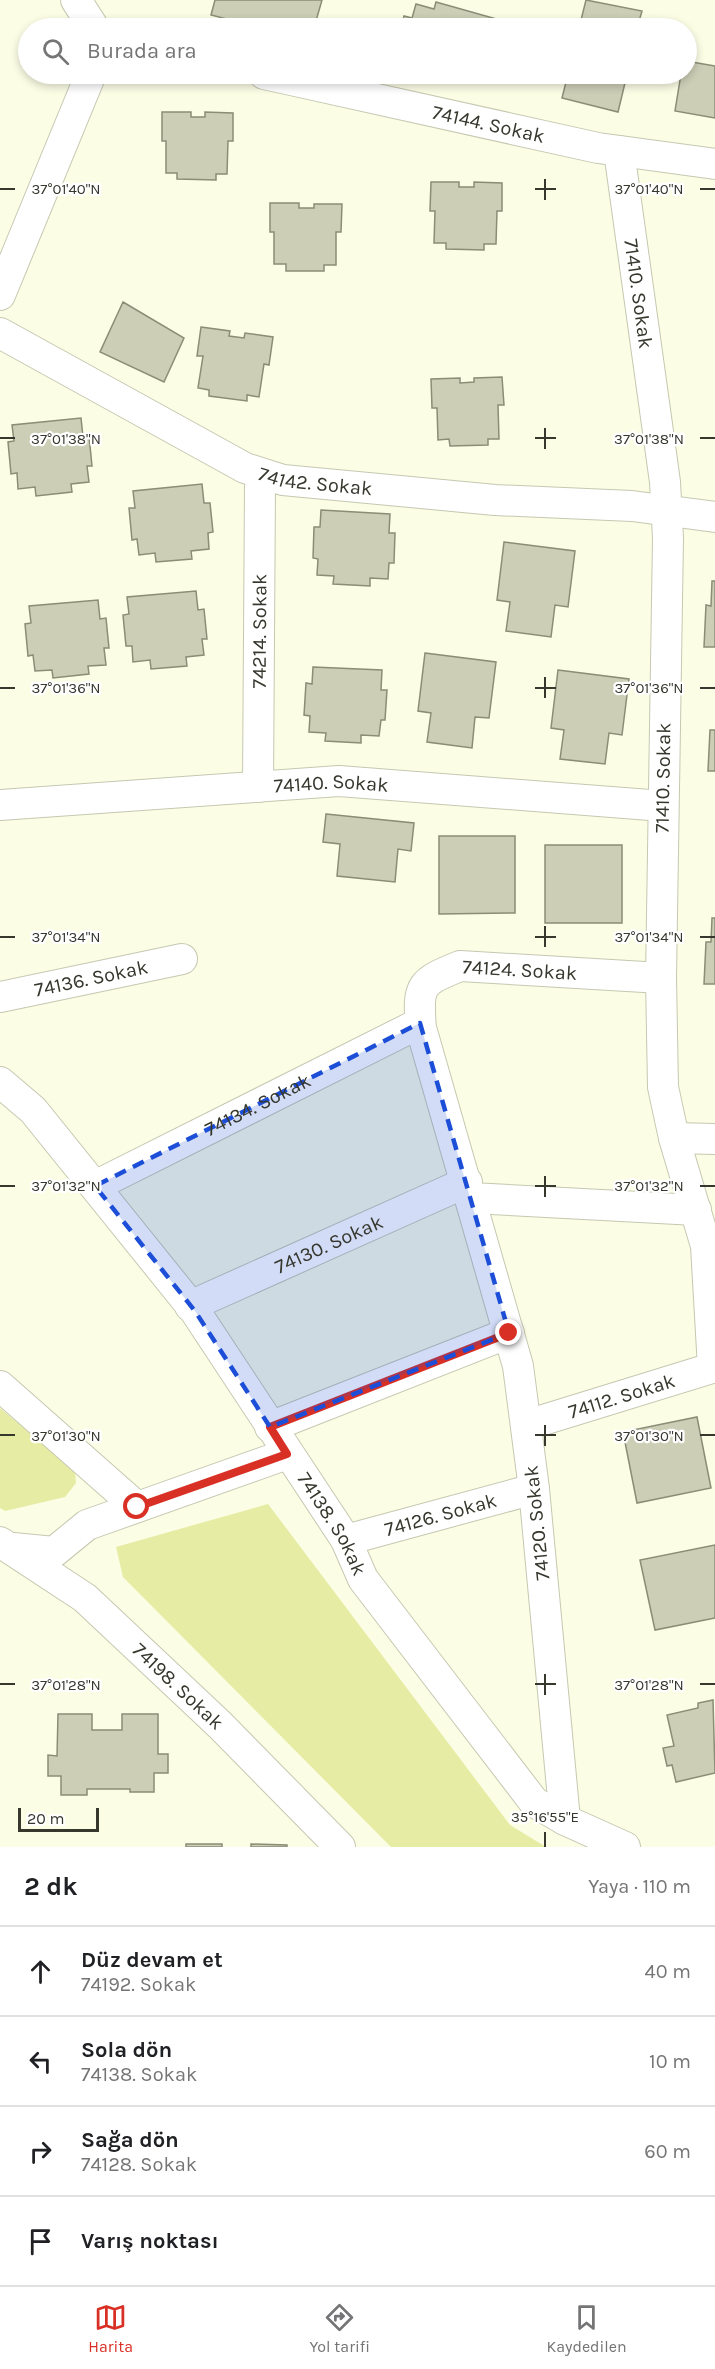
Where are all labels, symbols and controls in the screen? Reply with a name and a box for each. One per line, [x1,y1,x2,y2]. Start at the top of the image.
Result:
search box [18,18,697,84]
icon: search [39,35,72,68]
text: Burada ara [87,38,197,64]
street label: 74144. Sokak [430,100,547,147]
text: 37°01'40"N [31,180,101,198]
text: 37°01'40"N [614,180,684,198]
street label: 71410. Sokak [620,237,658,350]
text: 37°01'38"N [31,430,101,448]
text: 37°01'38"N [614,430,684,448]
street label: 74142. Sokak [256,461,374,500]
street label: 74214. Sokak [247,573,271,689]
text: 37°01'36"N [31,679,101,697]
text: 37°01'36"N [614,679,684,697]
street label: 71410. Sokak [651,723,675,833]
street label: 74140. Sokak [273,769,389,797]
text: 37°01'34"N [32,928,100,946]
text: 37°01'34"N [615,928,683,946]
street label: 74136. Sokak [32,955,150,1001]
street label: 74124. Sokak [462,955,578,984]
street label: 74134. Sokak [201,1068,314,1140]
text: 37°01'32"N [31,1177,101,1195]
text: 37°01'32"N [614,1177,684,1195]
street label: 74130. Sokak [271,1210,386,1278]
route end [495,1319,521,1345]
street label: 74112. Sokak [565,1369,678,1423]
text: 37°01'30"N [31,1427,101,1445]
text: 37°01'30"N [614,1427,684,1445]
street label: 74120. Sokak [520,1464,554,1582]
street label: 74138. Sokak [293,1468,371,1579]
street label: 74126. Sokak [382,1488,499,1541]
route start [123,1493,149,1519]
street label: 74198. Sokak [128,1638,229,1734]
text: 37°01'28"N [31,1676,101,1694]
text: 37°01'28"N [614,1676,684,1694]
scale bar [18,1805,99,1832]
text: 35°16'55"E [511,1808,579,1826]
text: 20 m [27,1809,65,1828]
text: 2 dk [24,1871,78,1902]
text: Yaya · 110 m [588,1875,691,1898]
text: Düz devam et [81,1947,223,1973]
icon: ahead [24,1955,57,1988]
text: 40 m [645,1960,691,1983]
text: 74192. Sokak [81,1973,196,1996]
text: Sola dön [81,2037,172,2063]
icon: left [24,2045,57,2078]
text: 10 m [649,2050,691,2073]
text: 74138. Sokak [81,2063,197,2086]
text: Sağa dön [81,2127,179,2153]
icon: right [24,2135,57,2168]
text: 60 m [644,2140,691,2163]
text: 74128. Sokak [81,2153,197,2176]
icon: arrive [24,2225,57,2258]
text: Varış noktası [81,2228,219,2254]
tab: Harita [88,2301,133,2356]
tab: Yol tarifi [310,2301,370,2356]
tab: Kaydedilen [546,2301,627,2356]

